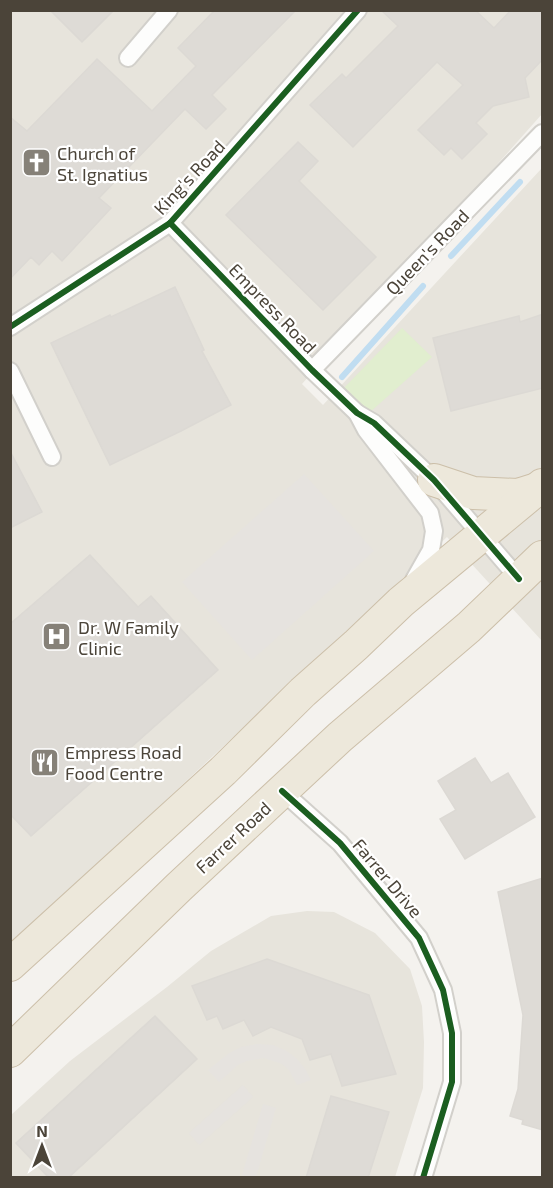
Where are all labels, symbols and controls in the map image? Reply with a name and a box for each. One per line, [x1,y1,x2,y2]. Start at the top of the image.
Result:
street label: King's Road [149,135,229,219]
place label: Church of St. Ignatius [57,142,148,185]
church icon: Church of St. Ignatius [20,147,52,179]
street label: Queen's Road [381,205,473,299]
street label: Empress Road [225,258,321,358]
place label: Dr. W Family Clinic [78,616,179,659]
hospital icon: Dr. W Family Clinic [41,621,73,653]
place label: Empress Road Food Centre [65,741,182,784]
restaurant icon: Empress Road Food Centre [28,746,60,778]
street label: Farrer Road [191,796,275,878]
street label: Farrer Drive [349,834,427,922]
north arrow [12,1116,72,1176]
text: N [36,1121,48,1140]

